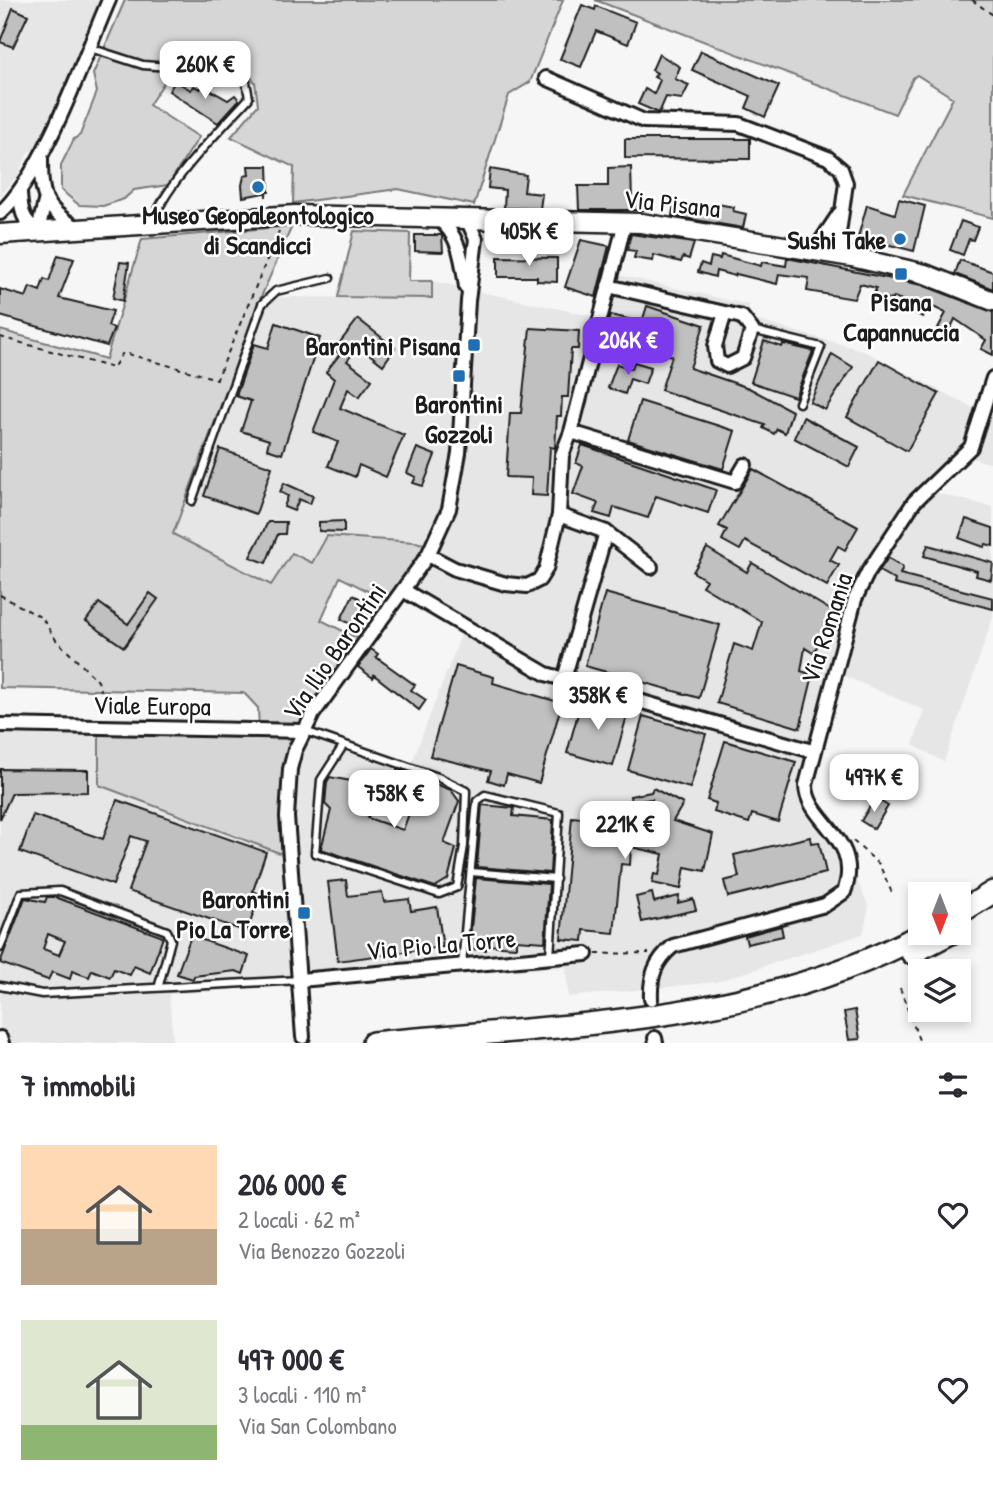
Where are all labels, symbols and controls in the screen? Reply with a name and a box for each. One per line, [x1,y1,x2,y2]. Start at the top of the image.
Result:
pin: 260K € [148,42,262,101]
text: 260K € [176,48,234,79]
marker: Museo Geopaleontologico di Scandicci [250,179,266,195]
street label: Via Pisana [622,181,722,225]
place label: Museo Geopaleontologico di Scandicci [142,197,374,262]
pin: 405K € [472,208,586,268]
text: 405K € [500,215,558,246]
place label: Sushi Take [787,222,887,257]
marker: Sushi Take [892,231,908,247]
marker: Pisana Capannuccia [893,266,909,282]
place label: Pisana Capannuccia [843,284,960,350]
pin: 206K € [571,318,685,377]
text: 206K € [599,324,657,355]
place label: Barontini Pisana [306,328,461,363]
marker: Barontini Pisana [466,337,482,353]
marker: Barontini Gozzoli [451,368,467,384]
place label: Barontini Gozzoli [415,386,503,451]
street label: Via Romania [792,568,860,688]
street label: Via Ilio Barontini [274,575,394,727]
pin: 358K € [541,672,655,732]
text: 358K € [569,679,627,710]
street label: Viale Europa [93,686,211,724]
pin: 497K € [817,754,931,814]
text: 497K € [846,761,902,792]
pin: 758K € [337,770,451,830]
text: 758K € [364,777,424,808]
pin: 221K € [568,802,682,861]
text: 221K € [596,808,654,839]
place label: Barontini Pio La Torre [176,881,291,946]
north arrow [908,882,971,945]
map controls [908,882,971,1022]
marker: Barontini Pio La Torre [296,905,312,921]
street label: Via Pio La Torre [365,920,517,968]
button: layers [908,959,971,1022]
text: 7 immobili [21,1065,136,1105]
icon: filters [934,1066,972,1104]
text: 206 000 € [238,1164,346,1204]
icon: home [77,1173,161,1257]
icon: heart [934,1196,972,1234]
text: 2 locali · 62 m² [238,1204,360,1235]
text: Via Benozzo Gozzoli [238,1235,406,1266]
text: 497 000 € [238,1339,344,1379]
icon: home [77,1348,161,1432]
icon: heart [934,1371,972,1409]
text: 3 locali · 110 m² [238,1379,367,1410]
text: Via San Colombano [238,1410,397,1441]

